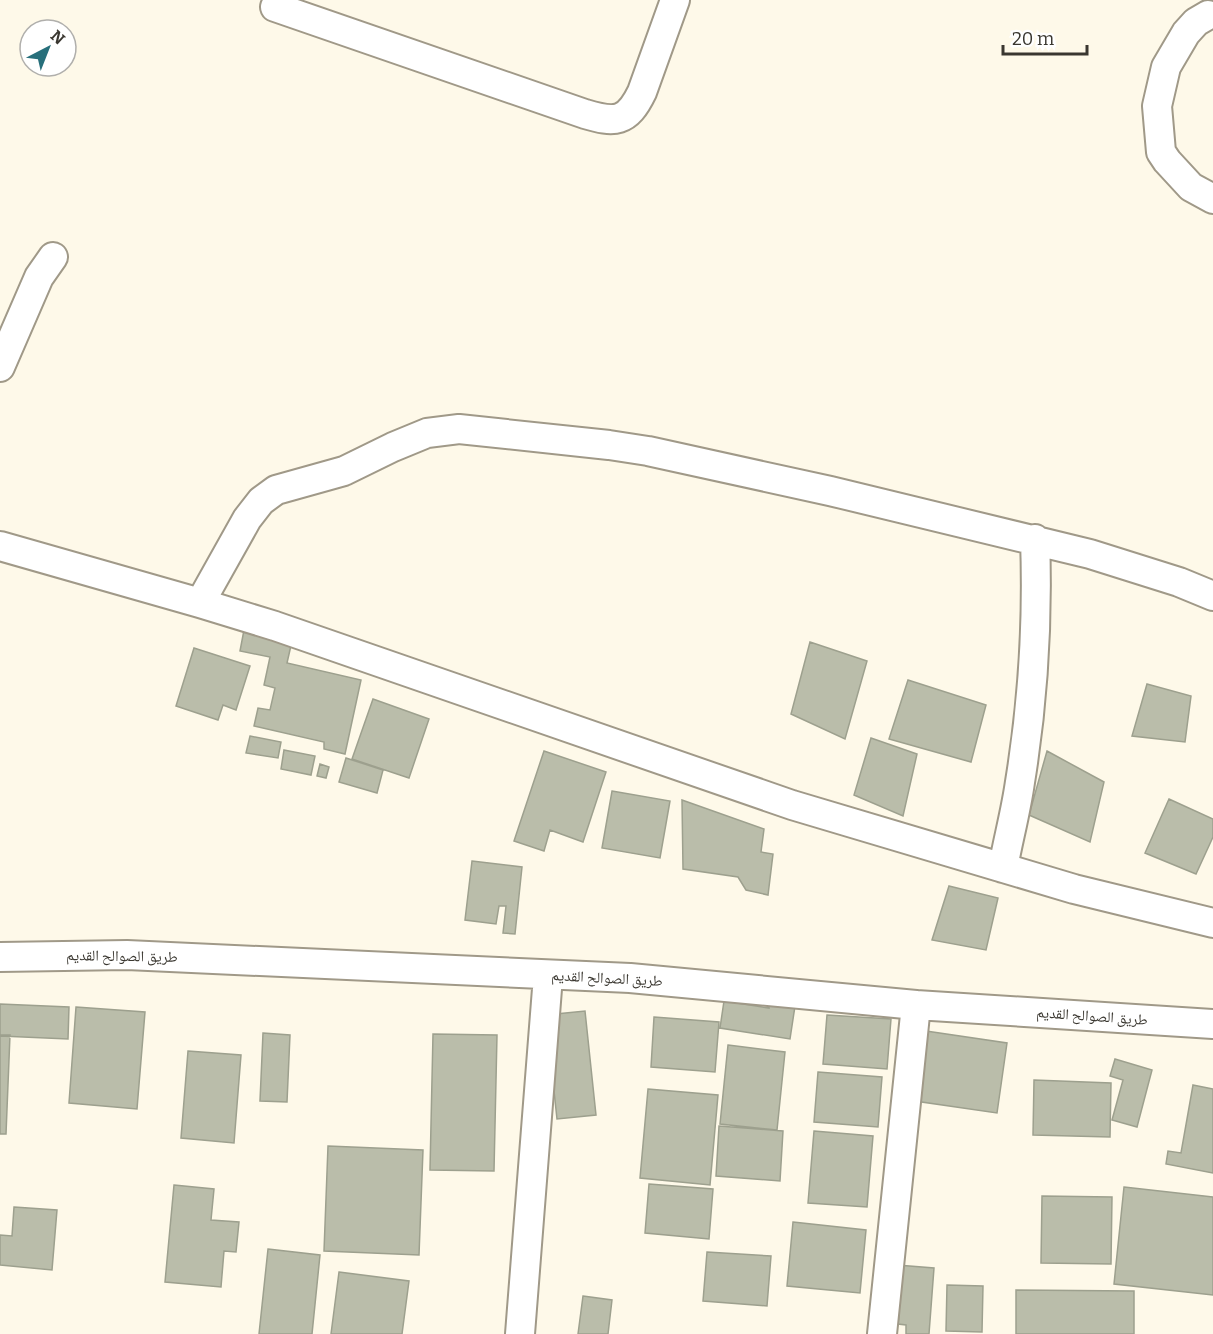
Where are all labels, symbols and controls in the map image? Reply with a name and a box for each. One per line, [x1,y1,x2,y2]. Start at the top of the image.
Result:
north arrow [18,18,78,78]
scale bar [1003,18,1087,56]
text: N [47,26,69,48]
text: 20 m [1012,28,1054,50]
street label: طريق الصوالح القديم [66,946,178,967]
street label: طريق الصوالح القديم [551,966,663,991]
street label: طريق الصوالح القديم [1036,1003,1148,1030]

